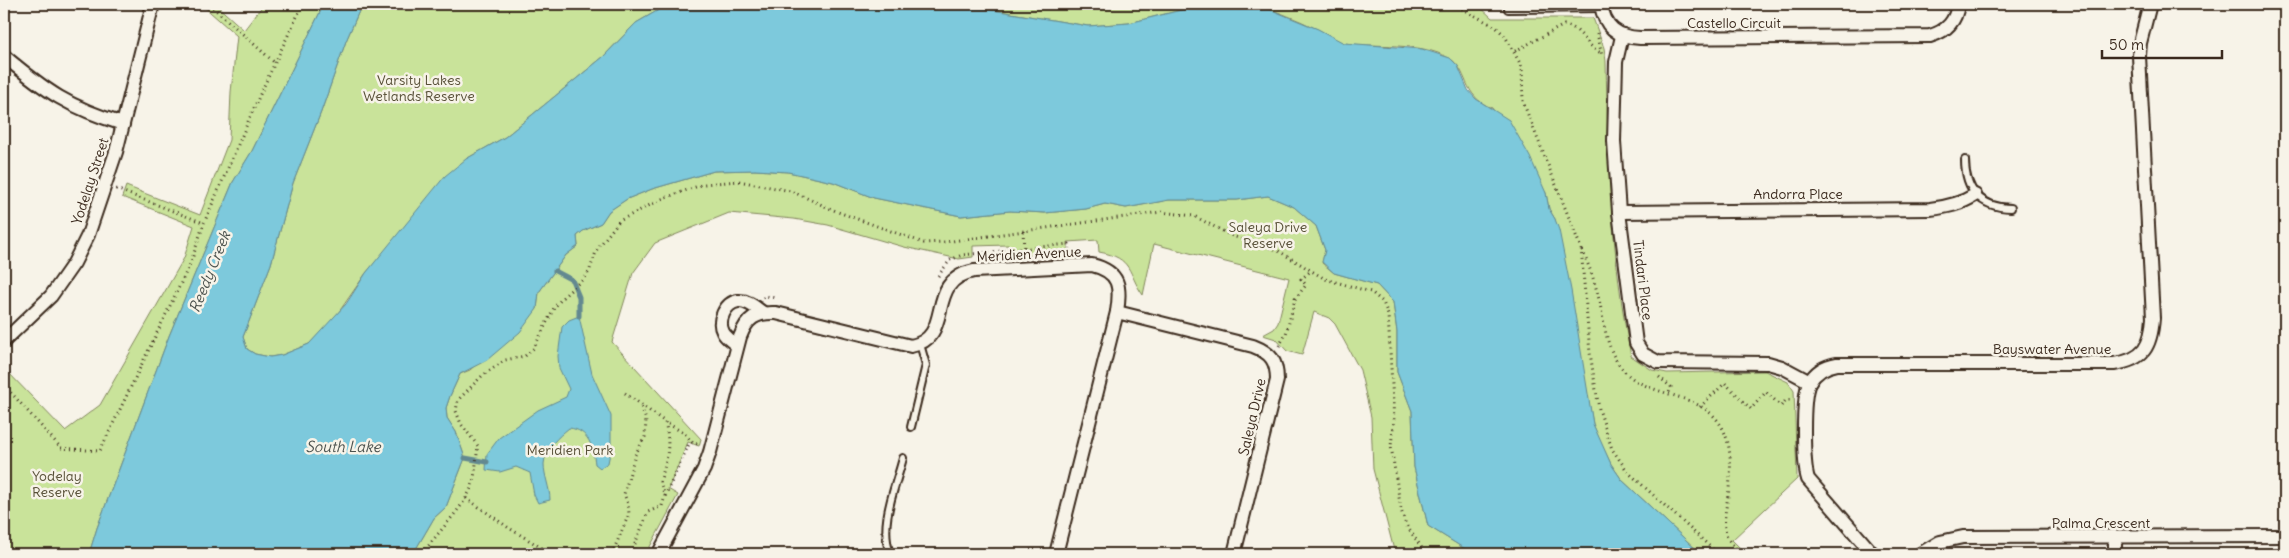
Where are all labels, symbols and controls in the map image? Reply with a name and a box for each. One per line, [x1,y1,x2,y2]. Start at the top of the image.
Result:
street label: Castello Circuit [1687,14,1781,32]
scale bar [2102,28,2222,60]
text: 50 m [2109,35,2144,54]
park label: Varsity Lakes Wetlands Reserve [363,71,475,105]
street label: Yodelay Street [68,135,113,227]
street label: Andorra Place [1753,185,1843,203]
park label: Saleya Drive Reserve [1229,218,1307,252]
water label: Reedy Creek [185,227,235,315]
street label: Tindari Place [1629,239,1657,321]
street label: Meridien Avenue [976,242,1082,266]
street label: Bayswater Avenue [1993,340,2111,358]
street label: Saleya Drive [1234,377,1270,457]
water label: South Lake [305,437,381,456]
park label: Meridien Park [527,441,613,459]
park label: Yodelay Reserve [32,467,82,501]
street label: Palma Crescent [2052,514,2150,532]

